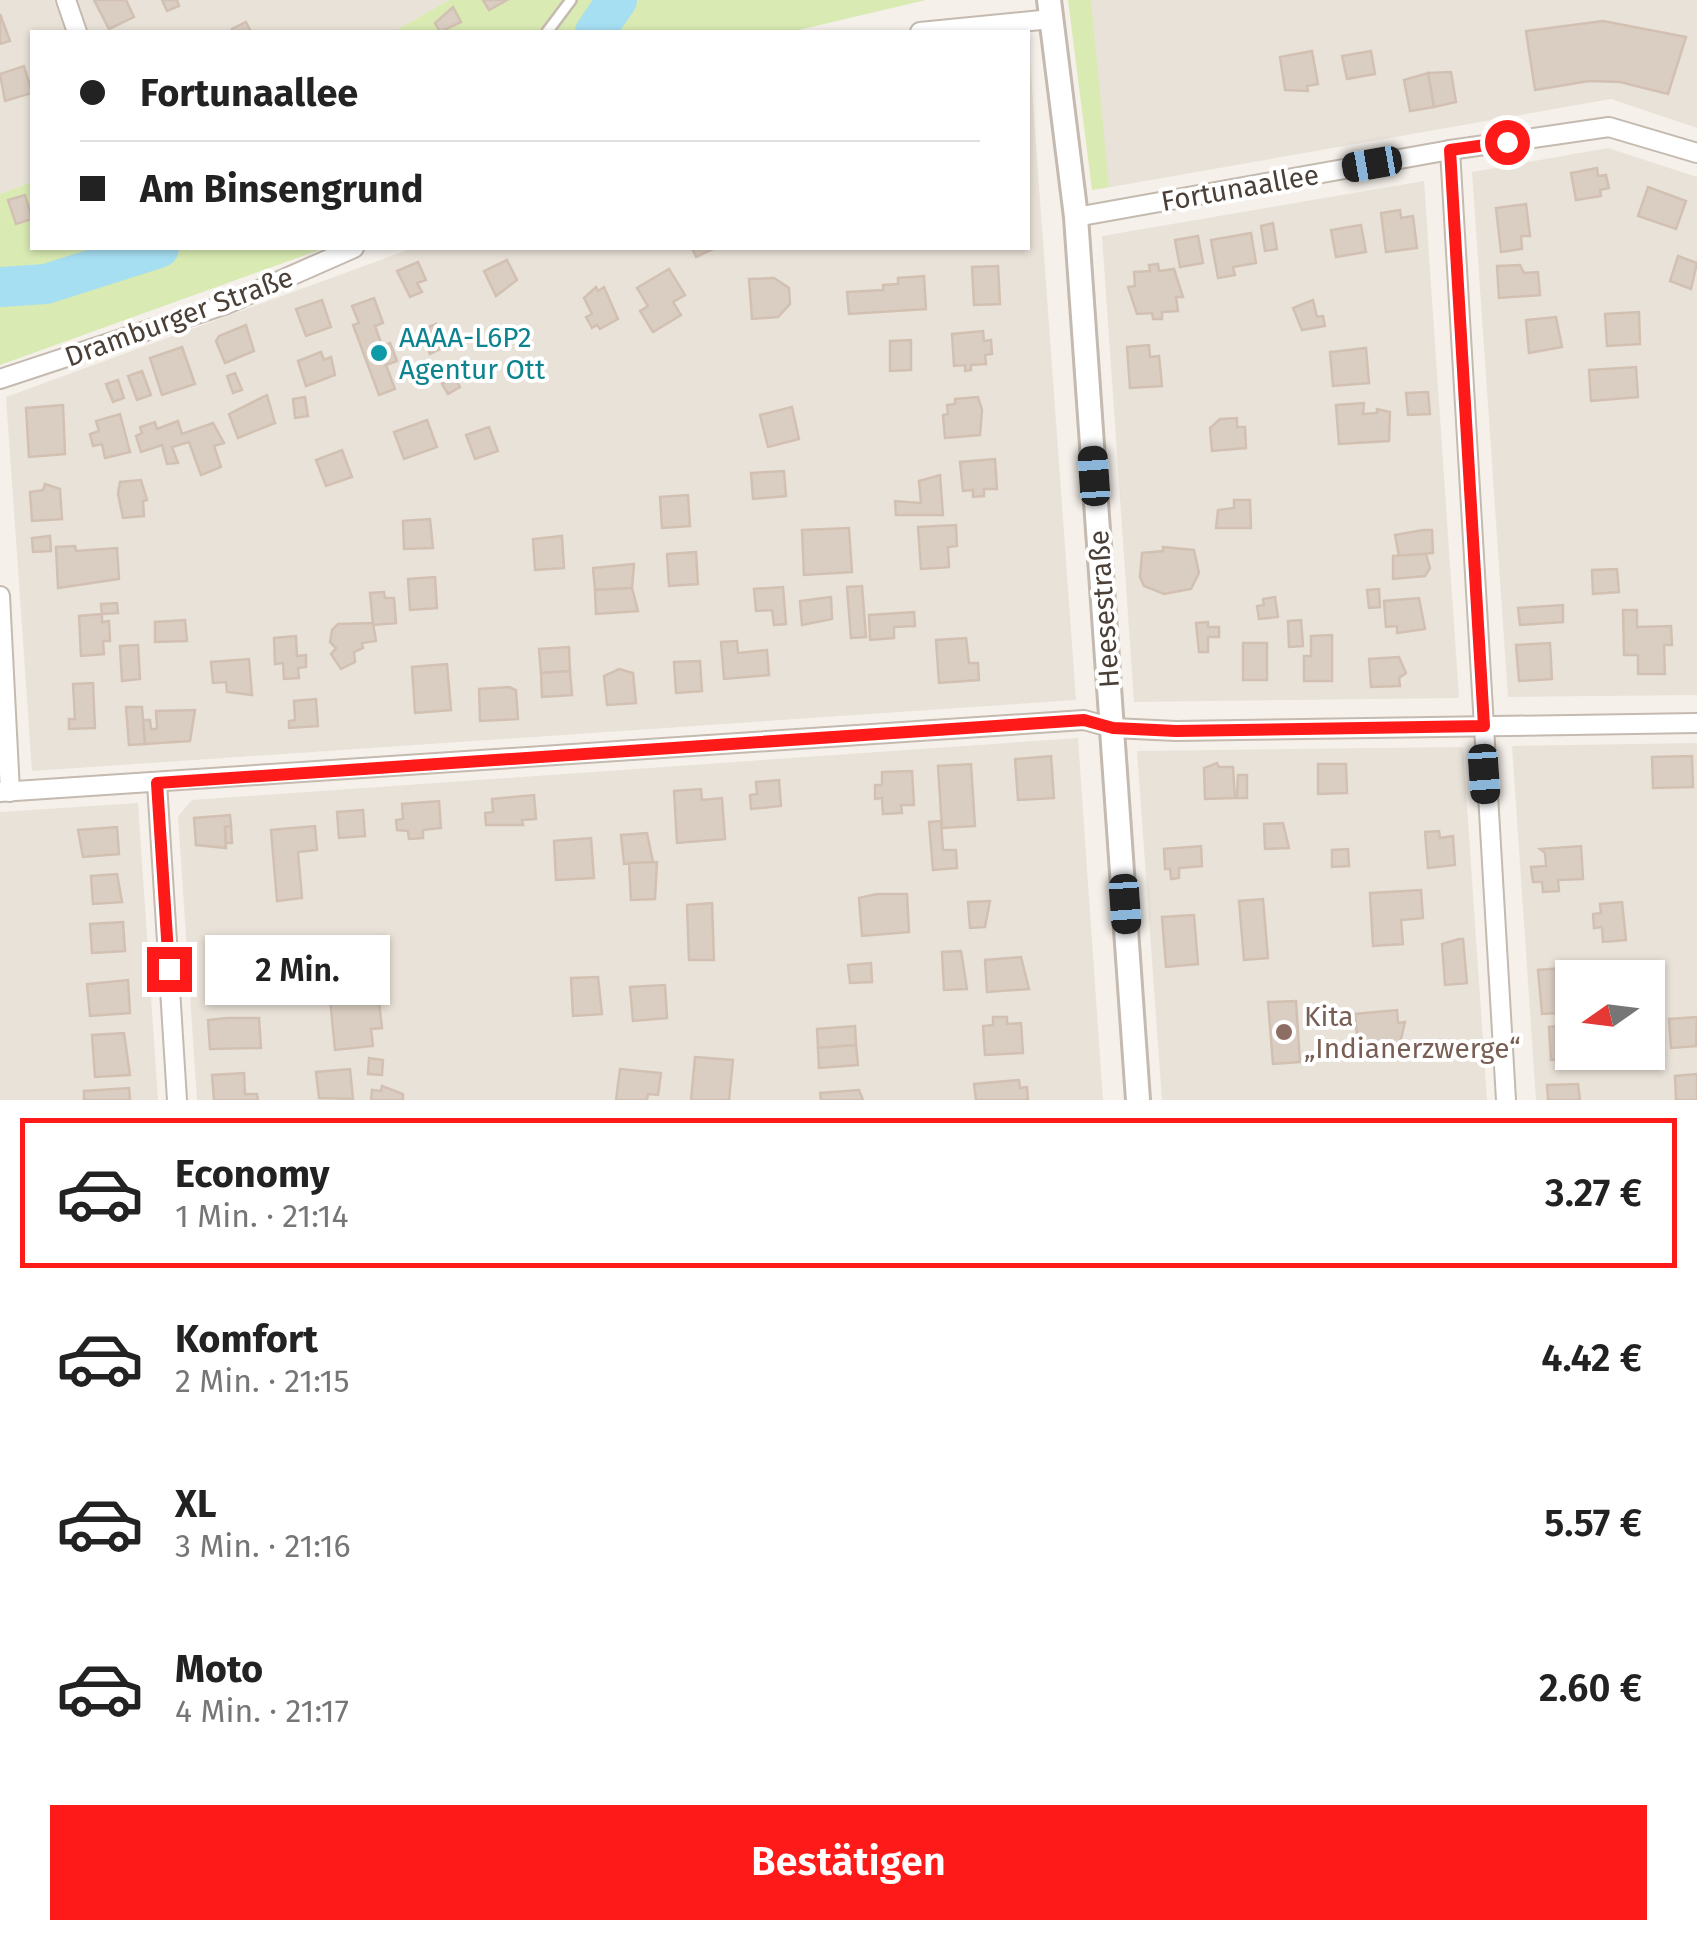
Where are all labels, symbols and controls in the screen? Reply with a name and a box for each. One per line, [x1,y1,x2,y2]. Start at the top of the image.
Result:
text: Fortunaallee [140,70,358,116]
route start [1485,120,1530,165]
car [1340,144,1404,184]
street label: Fortunaallee [1159,158,1321,218]
text: Am Binsengrund [140,166,424,212]
street label: Dramburger Straße [60,260,298,374]
place label: AAAA-L6P2 Agentur Ott [399,321,546,386]
marker: AAAA-L6P2 Agentur Ott [368,342,390,364]
car [1077,445,1111,507]
street label: Heesestraße [1082,529,1126,689]
car [1467,743,1501,805]
car [1108,873,1142,935]
callout: 2 Min. [204,934,389,1004]
route end [147,947,192,992]
text: 2 Min. [255,951,340,989]
north arrow [1555,960,1665,1070]
map controls [1555,960,1665,1070]
place label: Kita „Indianerzwerge“ [1304,1000,1521,1065]
marker: Kita „Indianerzwerge“ [1273,1021,1295,1043]
icon: car [55,1148,145,1238]
text: Economy [175,1151,330,1197]
text: 3.27 € [1545,1170,1642,1216]
text: 1 Min. · 21:14 [175,1197,349,1235]
icon: car [55,1313,145,1403]
text: Komfort [175,1316,318,1362]
text: 4.42 € [1541,1335,1642,1381]
text: 2 Min. · 21:15 [175,1362,350,1400]
icon: car [55,1478,145,1568]
text: XL [175,1481,217,1527]
text: 5.57 € [1544,1500,1642,1546]
text: 3 Min. · 21:16 [175,1527,351,1565]
icon: car [55,1643,145,1733]
text: Moto [175,1646,263,1692]
text: 2.60 € [1539,1665,1642,1711]
text: 4 Min. · 21:17 [175,1692,349,1730]
button: Bestätigen [50,1805,1647,1920]

